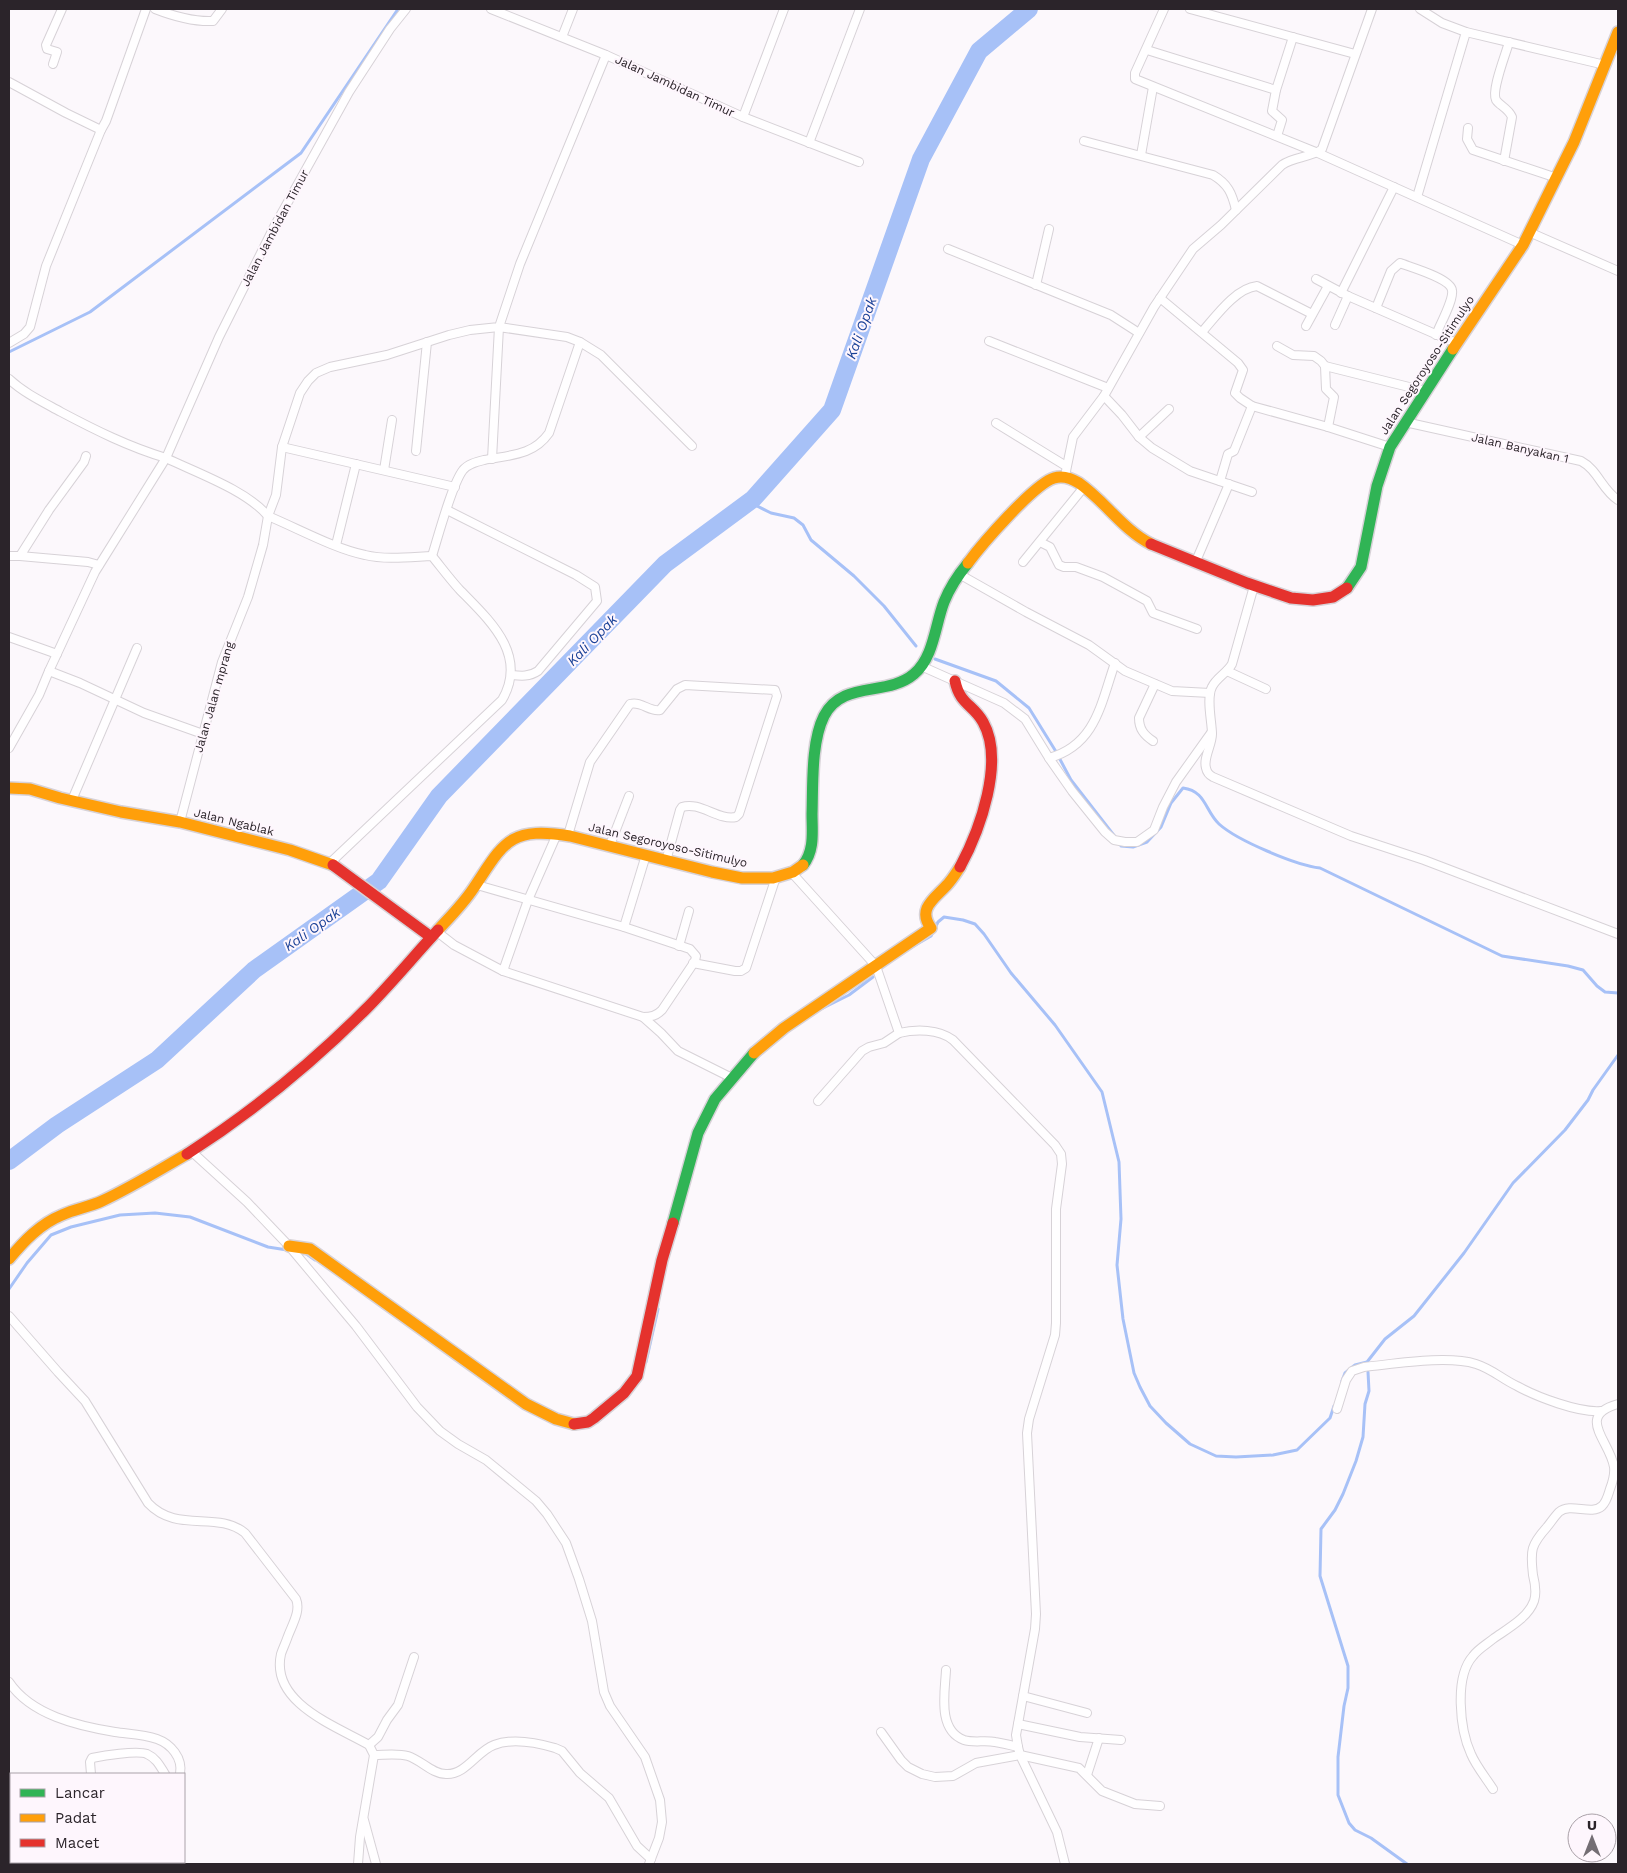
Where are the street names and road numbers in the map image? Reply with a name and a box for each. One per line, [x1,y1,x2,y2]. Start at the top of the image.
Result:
street label: Jalan Jambidan Timur [613,52,737,120]
street label: Jalan Jambidan Timur [238,167,312,289]
street label: Jalan Segoroyoso-Sitimulyo [1377,293,1477,437]
street label: Jalan Banyakan 1 [1470,430,1570,466]
street label: Jalan Jalan mprang [191,639,237,754]
street label: Jalan Ngablak [193,805,276,839]
street label: Jalan Segoroyoso-Sitimulyo [587,820,749,870]

